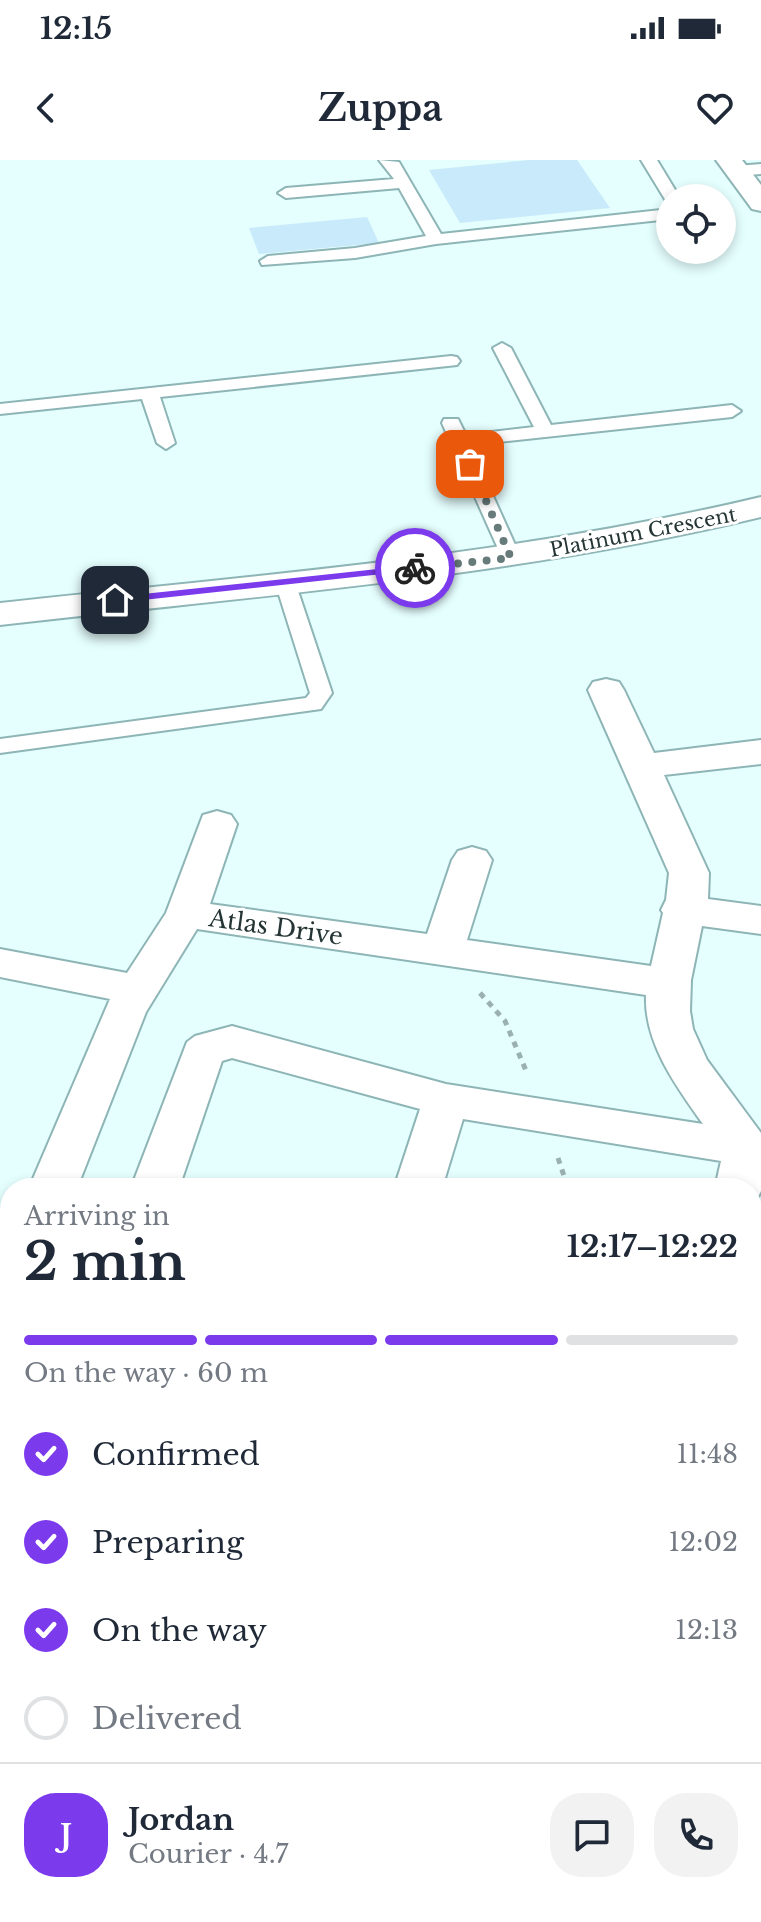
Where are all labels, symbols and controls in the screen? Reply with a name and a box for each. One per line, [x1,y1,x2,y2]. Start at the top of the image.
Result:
text: 12:15 [40,10,112,47]
icon: back [24,86,68,130]
text: Zuppa [318,86,443,131]
icon: heart [693,86,737,130]
map controls [656,184,736,264]
button: locate [656,184,736,264]
pin [436,430,504,498]
icon: bag [448,442,492,486]
street label: Platinum Crescent [548,502,739,562]
courier [375,528,455,608]
icon: bike [393,546,437,590]
pin [81,566,149,634]
icon: home [93,578,137,622]
street label: Atlas Drive [206,903,345,951]
text: Arriving in [24,1200,170,1232]
text: 12:17–12:22 [567,1228,738,1265]
text: 2 min [24,1230,186,1294]
text: On the way · 60 m [24,1357,268,1389]
icon: check [24,1432,68,1476]
text: Confirmed [92,1436,260,1473]
text: 11:48 [676,1438,738,1470]
icon: check [24,1520,68,1564]
text: Preparing [92,1524,244,1561]
text: 12:02 [668,1526,738,1558]
icon: check [24,1608,68,1652]
text: On the way [92,1612,267,1649]
text: 12:13 [675,1614,738,1646]
text: Delivered [92,1700,242,1737]
button: chat [550,1793,634,1877]
button: phone [654,1793,738,1877]
text: Jordan [128,1801,234,1838]
text: J [60,1817,72,1854]
text: Courier · 4.7 [128,1838,288,1870]

